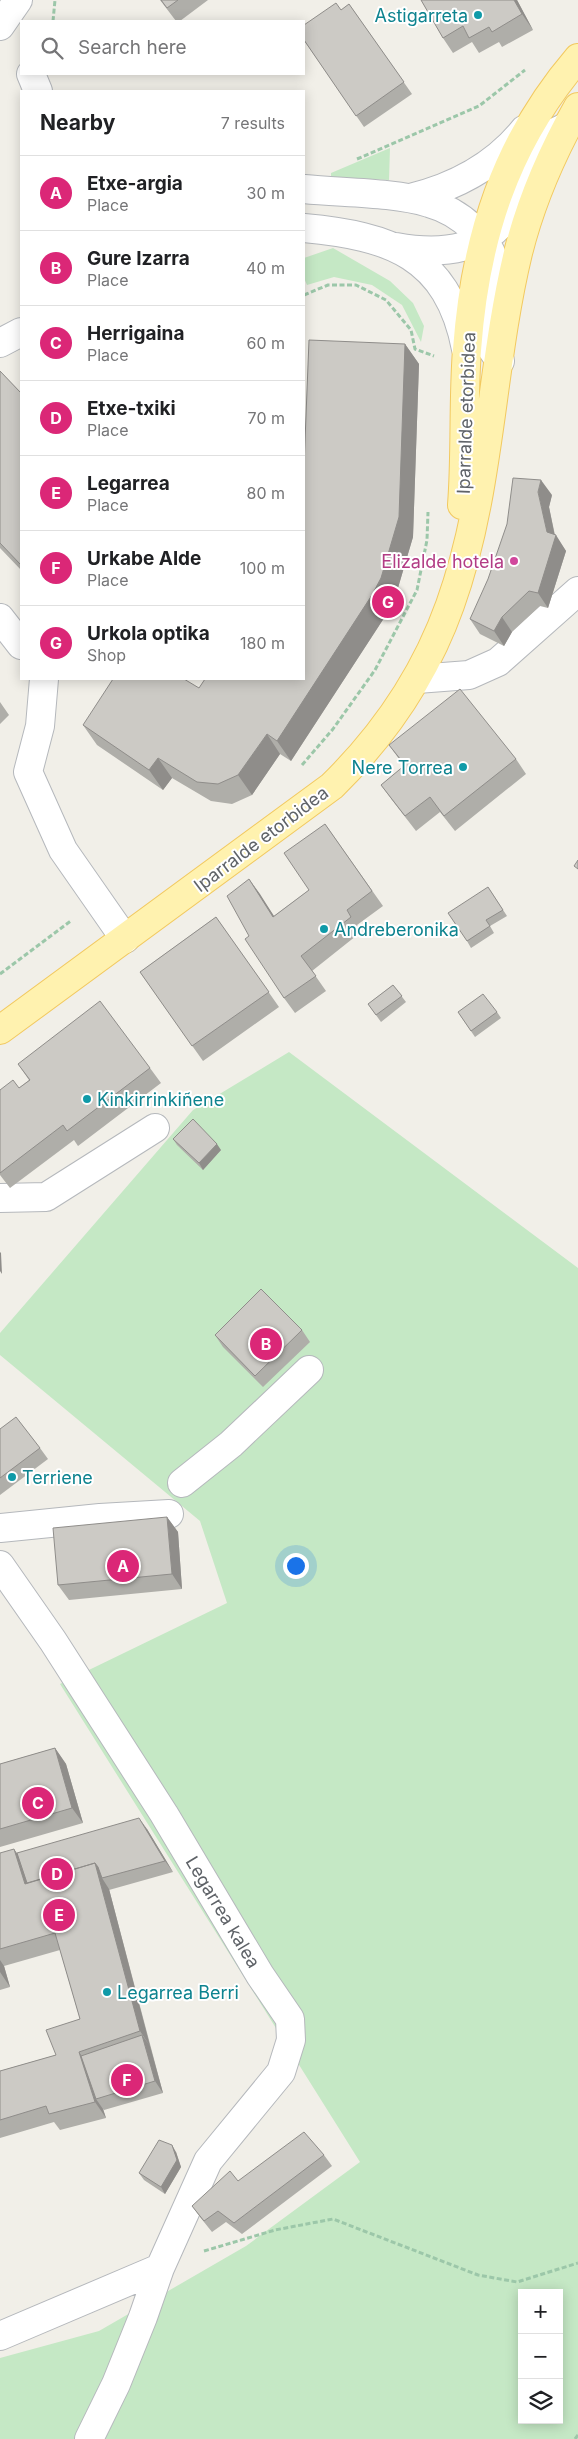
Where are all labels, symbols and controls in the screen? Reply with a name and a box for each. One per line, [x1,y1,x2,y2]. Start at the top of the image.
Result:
place label: Astigarreta [375,5,468,26]
marker: Astigarreta [472,9,484,21]
search box [20,20,305,75]
icon: search [38,34,66,62]
text: Search here [78,36,187,59]
text: Nearby [40,110,115,135]
text: 7 results [221,113,285,133]
text: Etxe-argia [87,172,183,195]
text: A [50,183,62,203]
text: 30 m [247,183,285,203]
text: Place [87,195,129,215]
text: Gure Izarra [87,247,190,270]
text: B [51,258,61,278]
text: 40 m [246,258,285,278]
text: Place [87,270,129,290]
text: Herrigaina [87,322,184,345]
street label: Iparralde etorbidea [453,332,479,494]
text: C [50,333,62,353]
text: 60 m [246,333,285,353]
text: Place [87,345,129,365]
text: Etxe-txiki [87,397,176,420]
text: D [50,408,62,428]
text: 70 m [248,408,285,428]
text: Place [87,420,129,440]
text: Legarrea [87,472,170,495]
text: E [51,483,61,503]
text: 80 m [246,483,285,503]
text: Place [87,495,129,515]
text: Urkabe Alde [87,547,201,570]
place label: Elizalde hotela [381,551,504,572]
marker: Elizalde hotela [508,555,520,567]
text: F [51,558,61,578]
text: 100 m [240,558,285,578]
text: Place [87,570,129,590]
pin: G [372,583,404,621]
text: Urkola optika [87,622,210,645]
text: G [50,633,62,653]
text: 180 m [240,633,285,653]
text: Shop [87,645,126,665]
place label: Nere Torrea [352,757,453,778]
marker: Nere Torrea [457,761,469,773]
street label: Iparralde etorbidea [190,782,332,896]
place label: Andreberonika [334,919,459,940]
marker: Andreberonika [318,923,330,935]
place label: Kinkirrinkiñene [97,1089,224,1110]
marker: Kinkirrinkiñene [81,1093,93,1105]
pin: B [250,1325,282,1363]
place label: Terriene [22,1467,93,1488]
marker: Terriene [6,1471,18,1483]
pin: A [107,1547,139,1585]
your location [283,1553,309,1579]
pin: C [22,1784,54,1822]
street label: Legarrea kalea [181,1852,265,1972]
pin: D [41,1855,73,1893]
pin: E [43,1896,75,1934]
place label: Legarrea Berri [117,1982,239,2003]
marker: Legarrea Berri [101,1986,113,1998]
pin: F [111,2061,143,2099]
map controls [518,2289,563,2424]
button: + [518,2289,563,2334]
button: − [518,2334,563,2379]
button: layers [518,2379,563,2424]

